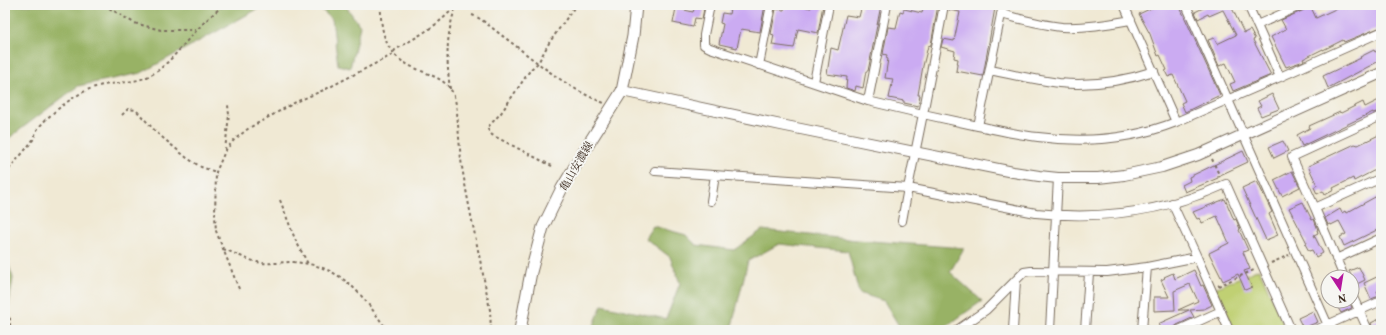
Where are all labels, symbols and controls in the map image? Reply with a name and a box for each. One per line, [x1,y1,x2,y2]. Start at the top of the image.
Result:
street label: 亀山安濃線 [557,139,598,194]
north arrow [1320,269,1360,309]
text: N [1336,289,1347,305]

